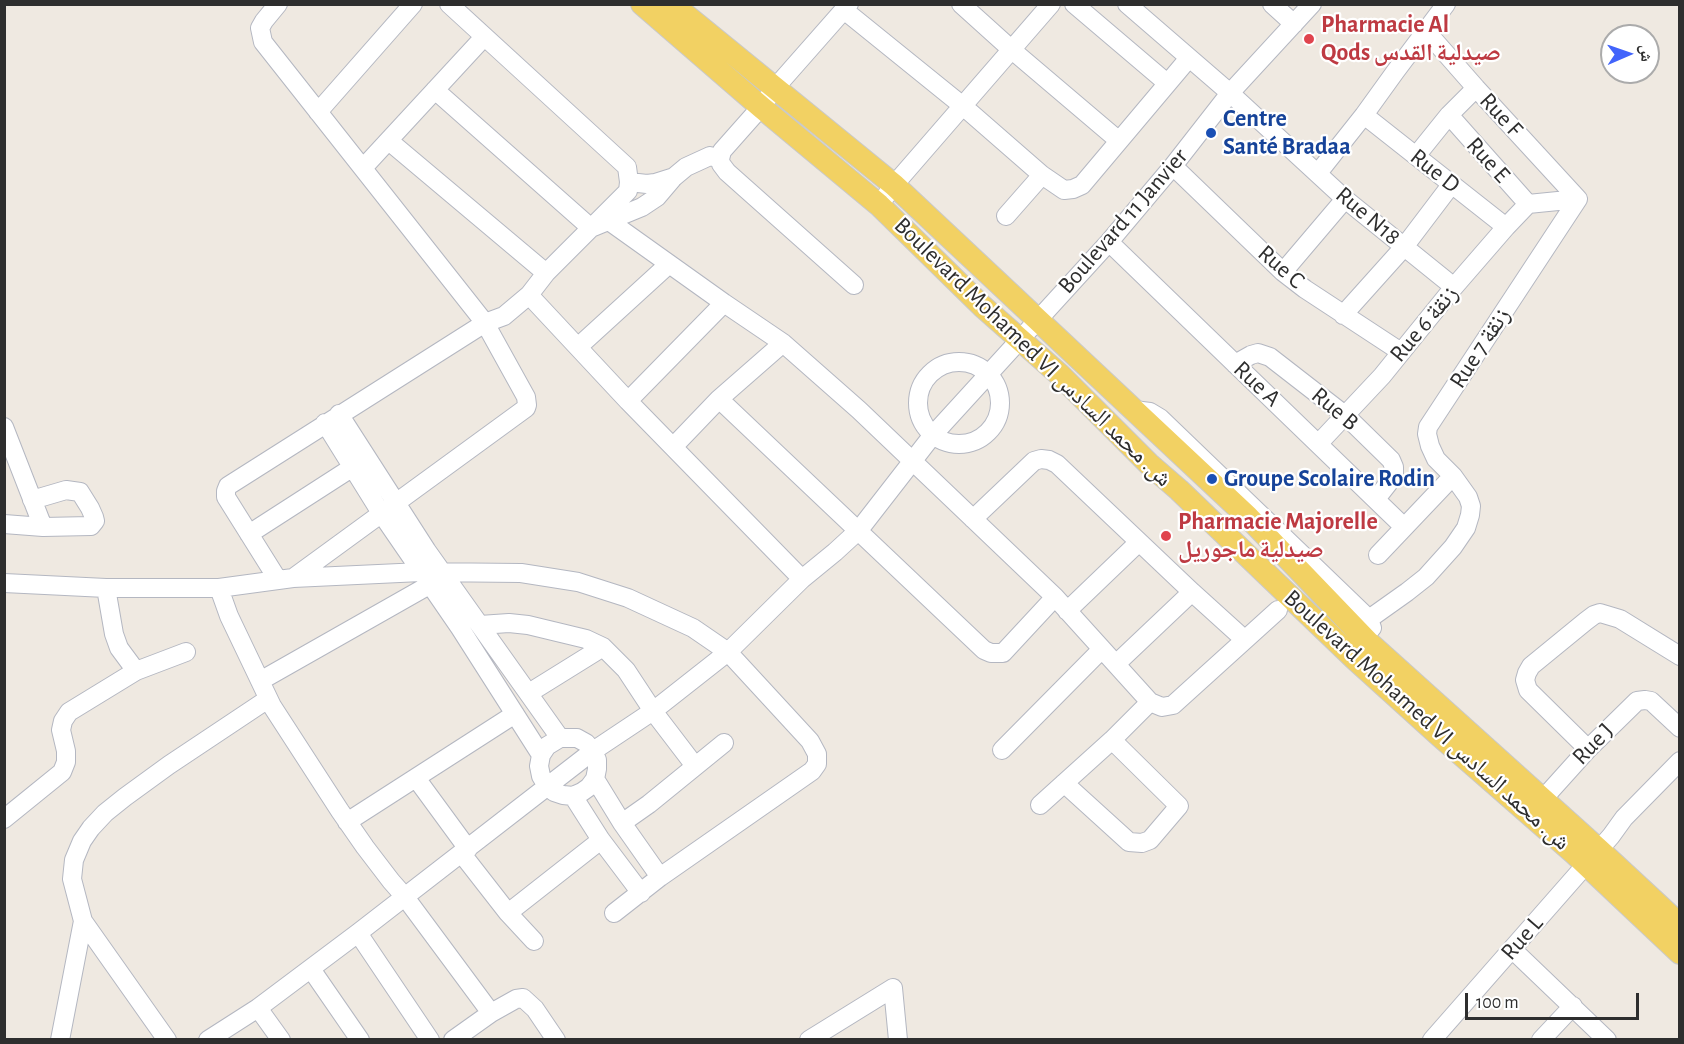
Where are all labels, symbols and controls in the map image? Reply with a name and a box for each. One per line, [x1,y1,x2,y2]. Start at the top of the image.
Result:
place label: Pharmacie Al Qods صيدلية القدس [1321,11,1501,67]
north arrow [1600,24,1660,84]
marker: Pharmacie Al Qods صيدلية القدس [1302,32,1316,46]
text: ش [1638,45,1654,62]
street label: Rue F [1473,87,1529,143]
place label: Centre Santé Bradaa [1223,105,1351,161]
marker: Centre Santé Bradaa [1204,126,1218,140]
street label: Rue E [1460,131,1516,189]
street label: Boulevard 11 Janvier [1052,142,1194,300]
street label: Rue D [1404,143,1466,199]
street label: Rue N18 [1330,181,1406,251]
street label: Boulevard Mohamed VI ش. محمد السادس [888,211,1178,493]
street label: Rue C [1252,239,1310,295]
street label: Rue 6 زنقة [1384,280,1464,368]
street label: Rue 7 زنقة [1443,302,1517,394]
street label: Rue A [1227,355,1287,413]
street label: Rue B [1305,381,1365,437]
place label: Groupe Scolaire Rodin [1224,465,1435,493]
marker: Groupe Scolaire Rodin [1205,472,1219,486]
place label: Pharmacie Majorelle صيدلية ماجوريل [1178,508,1378,564]
marker: Pharmacie Majorelle صيدلية ماجوريل [1159,529,1173,543]
street label: Boulevard Mohamed VI ش. محمد السادس [1278,584,1576,856]
street label: Rue J [1566,717,1620,771]
street label: Rue L [1495,910,1549,966]
scale bar [1468,981,1642,1019]
text: 100 m [1476,994,1519,1012]

